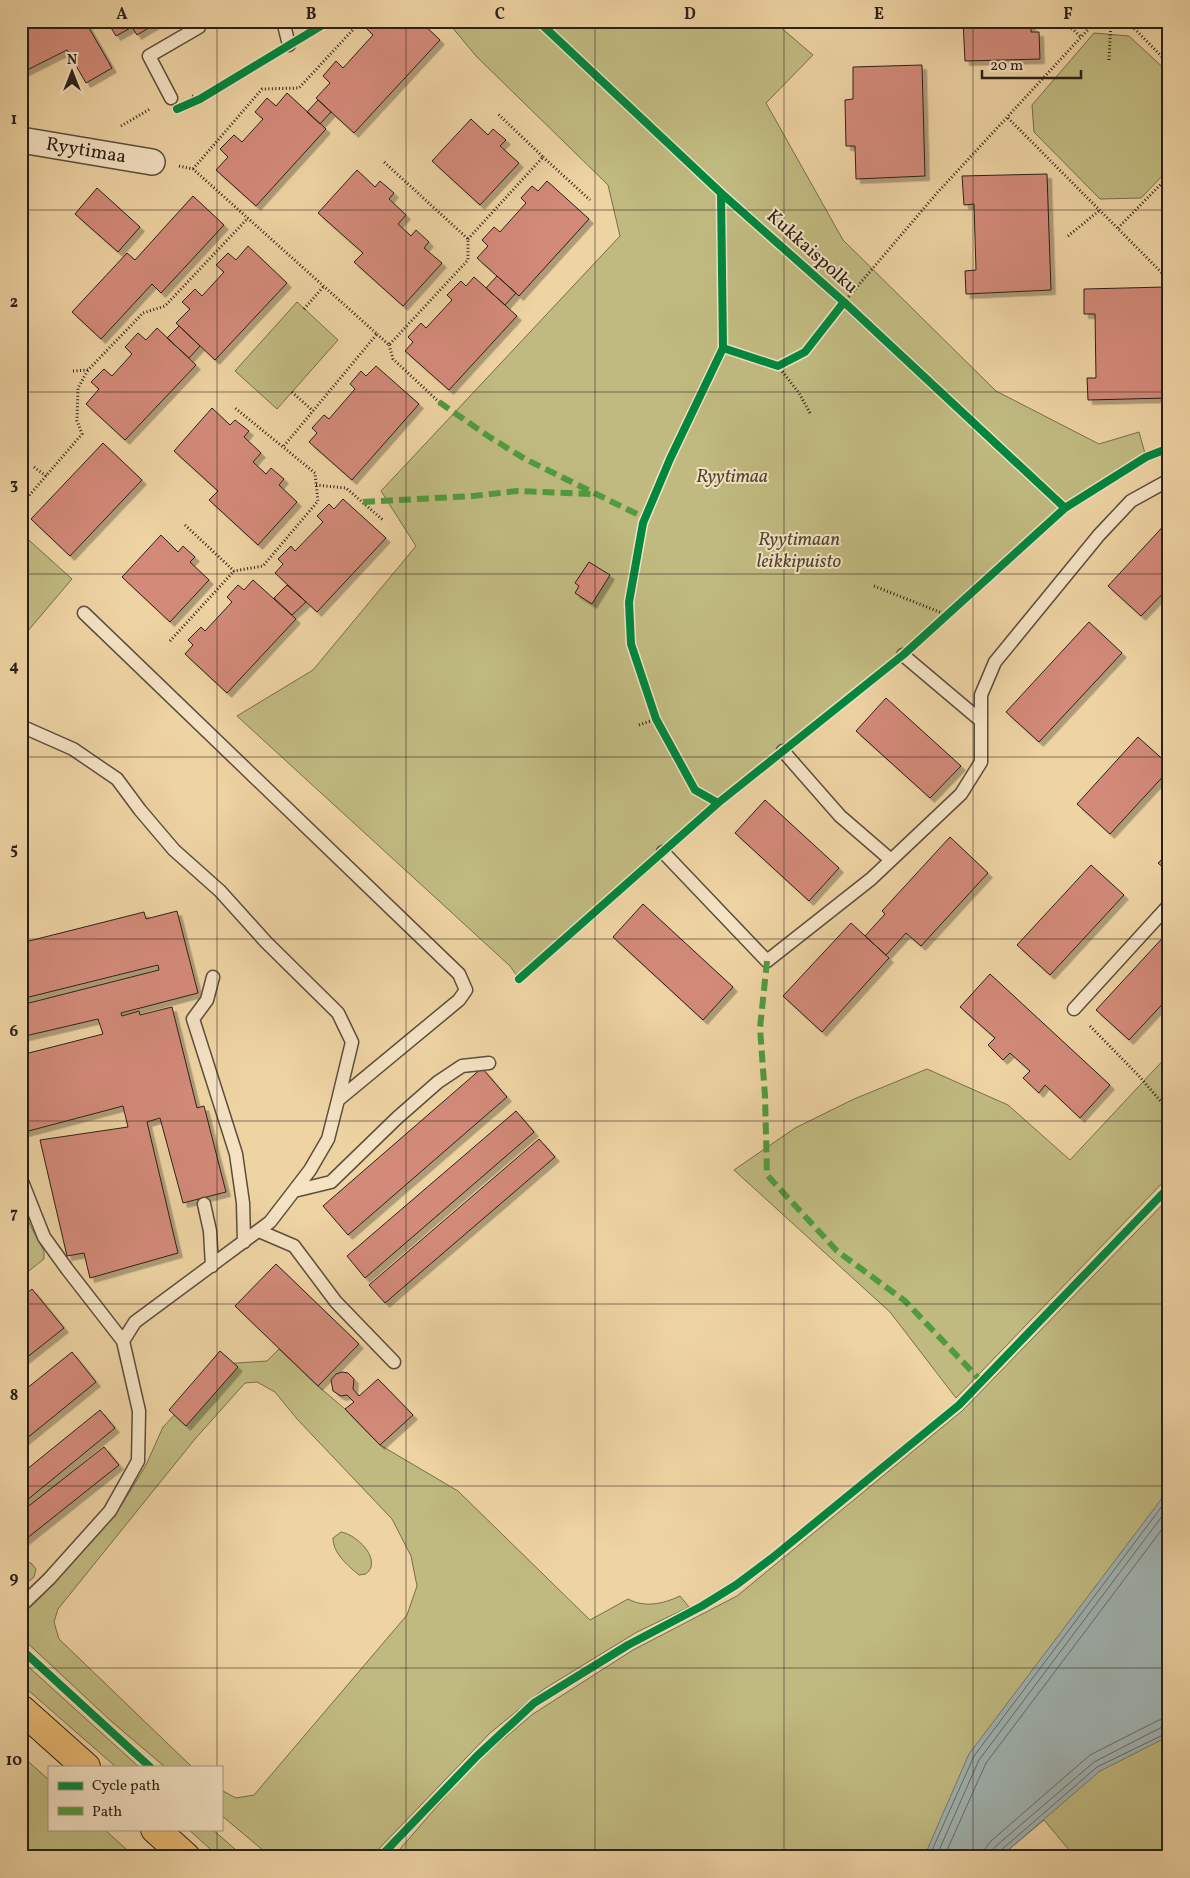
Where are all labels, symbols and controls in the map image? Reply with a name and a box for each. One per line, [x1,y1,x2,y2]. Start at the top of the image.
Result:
text: A [116,4,128,26]
text: B [306,4,317,26]
text: C [495,4,505,26]
text: D [684,4,696,26]
text: E [874,4,884,26]
text: F [1063,4,1073,26]
north arrow [48,48,98,98]
scale bar [982,48,1081,80]
text: N [67,51,77,70]
text: 20 m [990,56,1023,77]
text: 1 [11,109,17,131]
street label: Ryytimaa [44,131,128,170]
street label: Kukkaispolku [761,204,863,300]
text: 2 [10,292,18,314]
park label: Ryytimaa [696,464,768,490]
text: 3 [10,474,18,496]
park label: Ryytimaan leikkipuisto [757,527,842,575]
text: 4 [9,656,19,678]
text: 5 [10,839,18,861]
text: 6 [10,1021,19,1043]
text: 7 [10,1203,18,1225]
text: 8 [10,1385,18,1407]
text: 9 [10,1568,19,1590]
text: 10 [6,1750,22,1772]
legend [48,1766,222,1830]
text: Cycle path [92,1776,160,1797]
text: Path [92,1802,122,1823]

